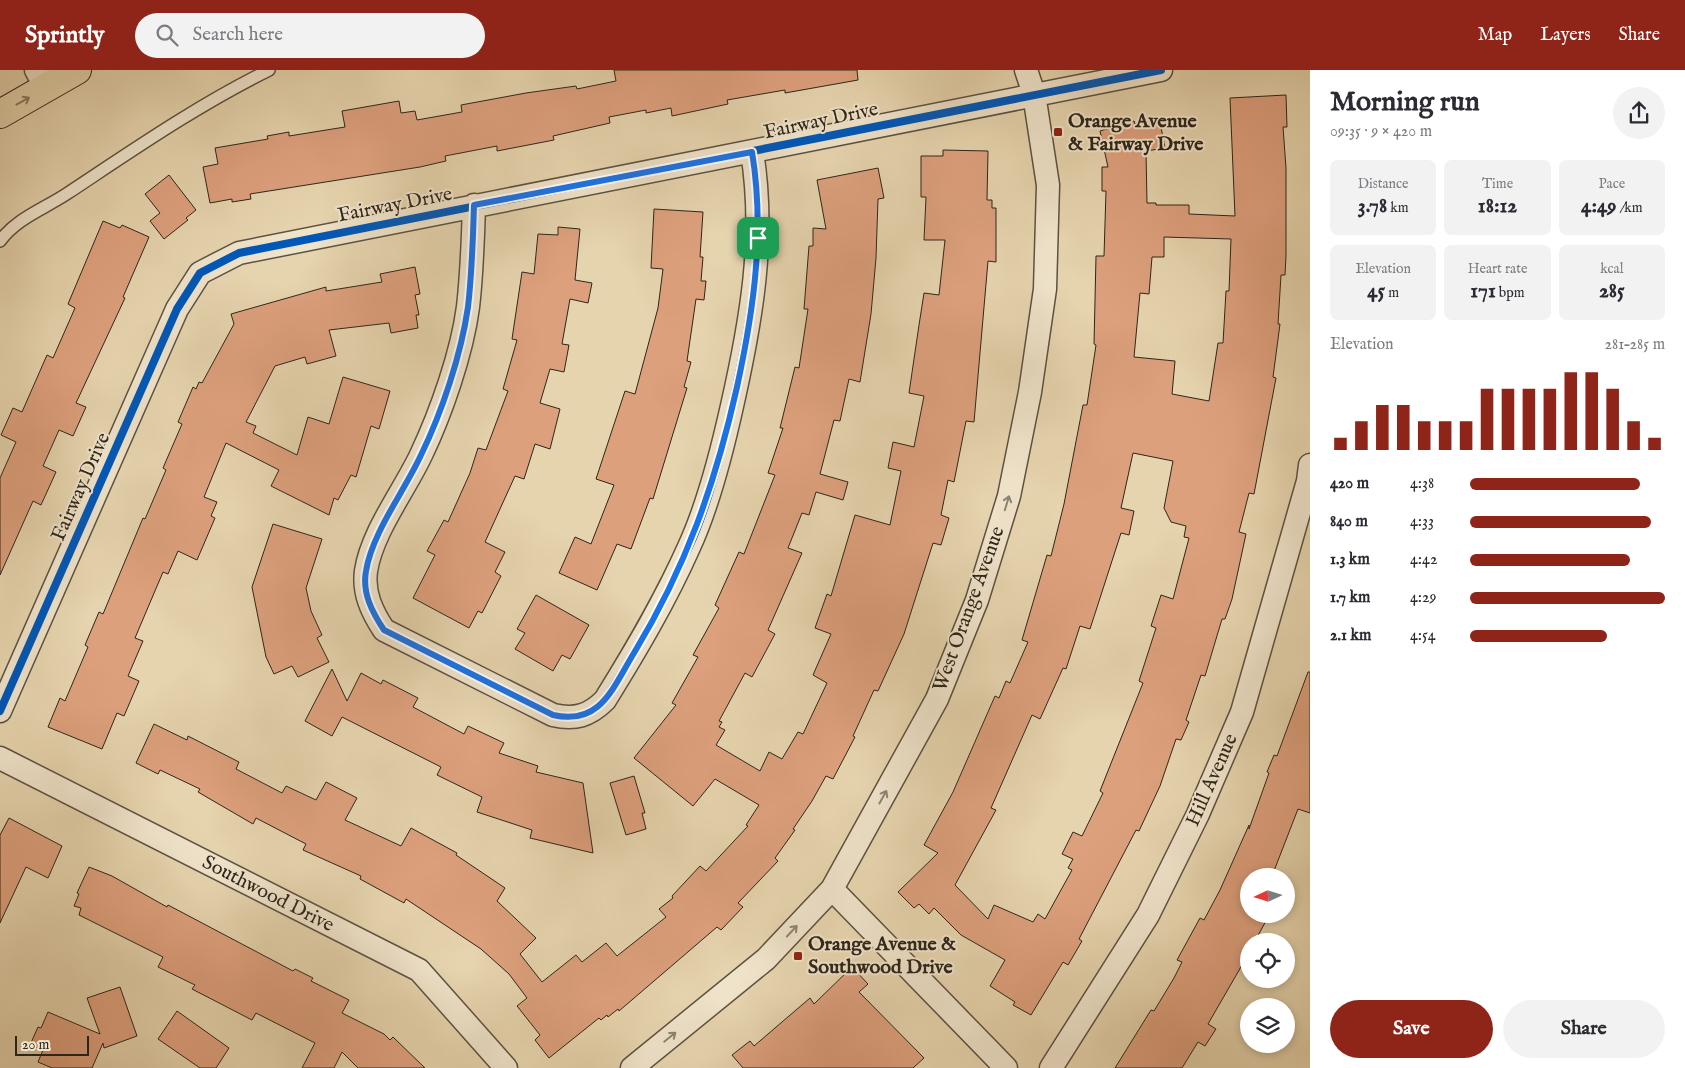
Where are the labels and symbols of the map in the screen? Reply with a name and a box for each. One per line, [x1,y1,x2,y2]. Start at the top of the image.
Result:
one-way arrow [15,96,30,105]
street label: Fairway Drive [762,97,880,145]
place label: Orange Avenue & Fairway Drive [1068,109,1204,157]
marker: Orange Avenue & Fairway Drive [1052,126,1064,138]
street label: Fairway Drive [336,182,454,228]
pin [737,217,779,259]
street label: Fairway Drive [46,429,116,545]
one-way arrow [1002,496,1012,512]
street label: West Orange Avenue [927,523,1011,695]
street label: Hill Avenue [1180,730,1244,830]
one-way arrow [878,790,888,805]
street label: Southwood Drive [198,850,338,938]
north arrow [1240,868,1295,922]
one-way arrow [787,924,798,937]
place label: Orange Avenue & Southwood Drive [808,932,956,980]
marker: Orange Avenue & Southwood Drive [792,950,804,962]
one-way arrow [663,1032,676,1043]
scale bar [15,1033,89,1056]

